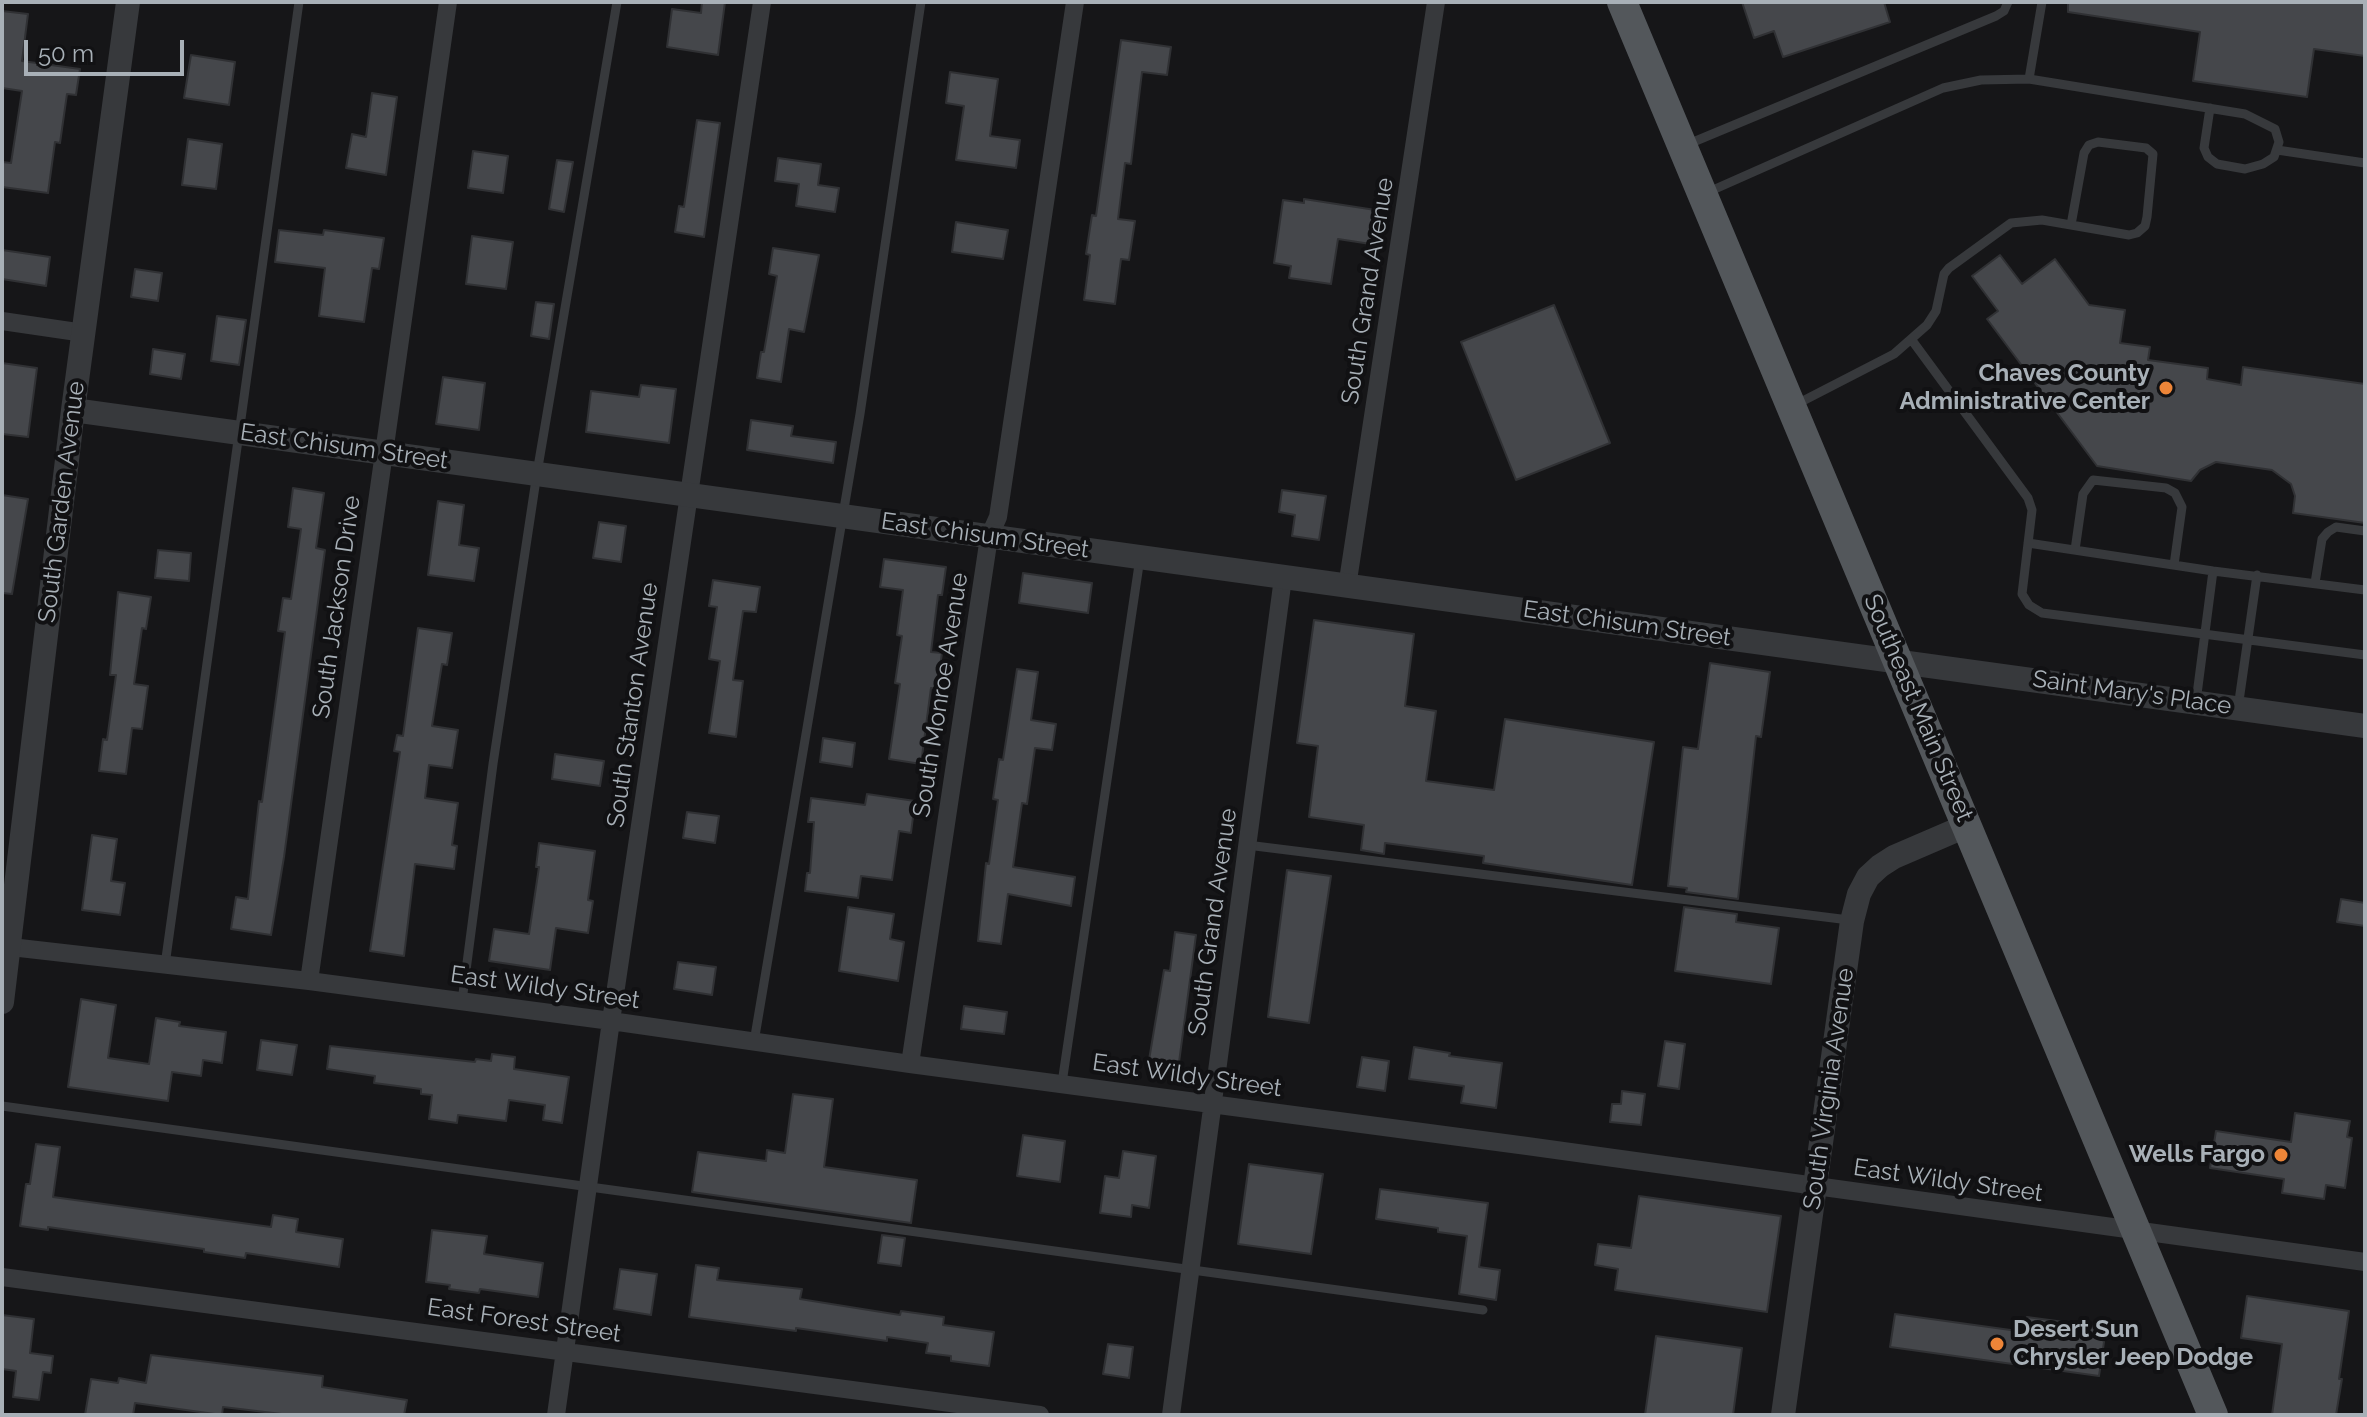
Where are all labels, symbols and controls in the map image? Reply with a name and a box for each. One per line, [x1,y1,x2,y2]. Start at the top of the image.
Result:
scale bar [28,24,188,74]
text: 50 m [38,39,94,68]
street label: South Grand Avenue [1336,176,1400,406]
place label: Chaves County Administrative Center [1900,360,2150,416]
marker: Chaves County Administrative Center [2157,379,2175,397]
street label: South Garden Avenue [33,380,91,624]
street label: East Chisum Street [238,418,450,476]
street label: South Jackson Drive [307,494,367,720]
street label: East Chisum Street [879,507,1091,565]
street label: South Monroe Avenue [907,571,975,819]
street label: South Stanton Avenue [602,581,664,829]
street label: Southeast Main Street [1857,590,1979,826]
street label: East Chisum Street [1521,595,1733,653]
street label: Saint Mary's Place [2031,665,2233,721]
street label: South Grand Avenue [1183,807,1243,1037]
street label: East Wildy Street [449,960,641,1016]
street label: South Virginia Avenue [1798,966,1860,1212]
street label: East Wildy Street [1091,1048,1283,1104]
place label: Wells Fargo [2129,1141,2265,1169]
marker: Wells Fargo [2272,1146,2290,1164]
street label: East Wildy Street [1852,1153,2044,1209]
street label: East Forest Street [425,1293,623,1349]
place label: Desert Sun Chrysler Jeep Dodge [2013,1316,2253,1372]
marker: Desert Sun Chrysler Jeep Dodge [1988,1335,2006,1353]

